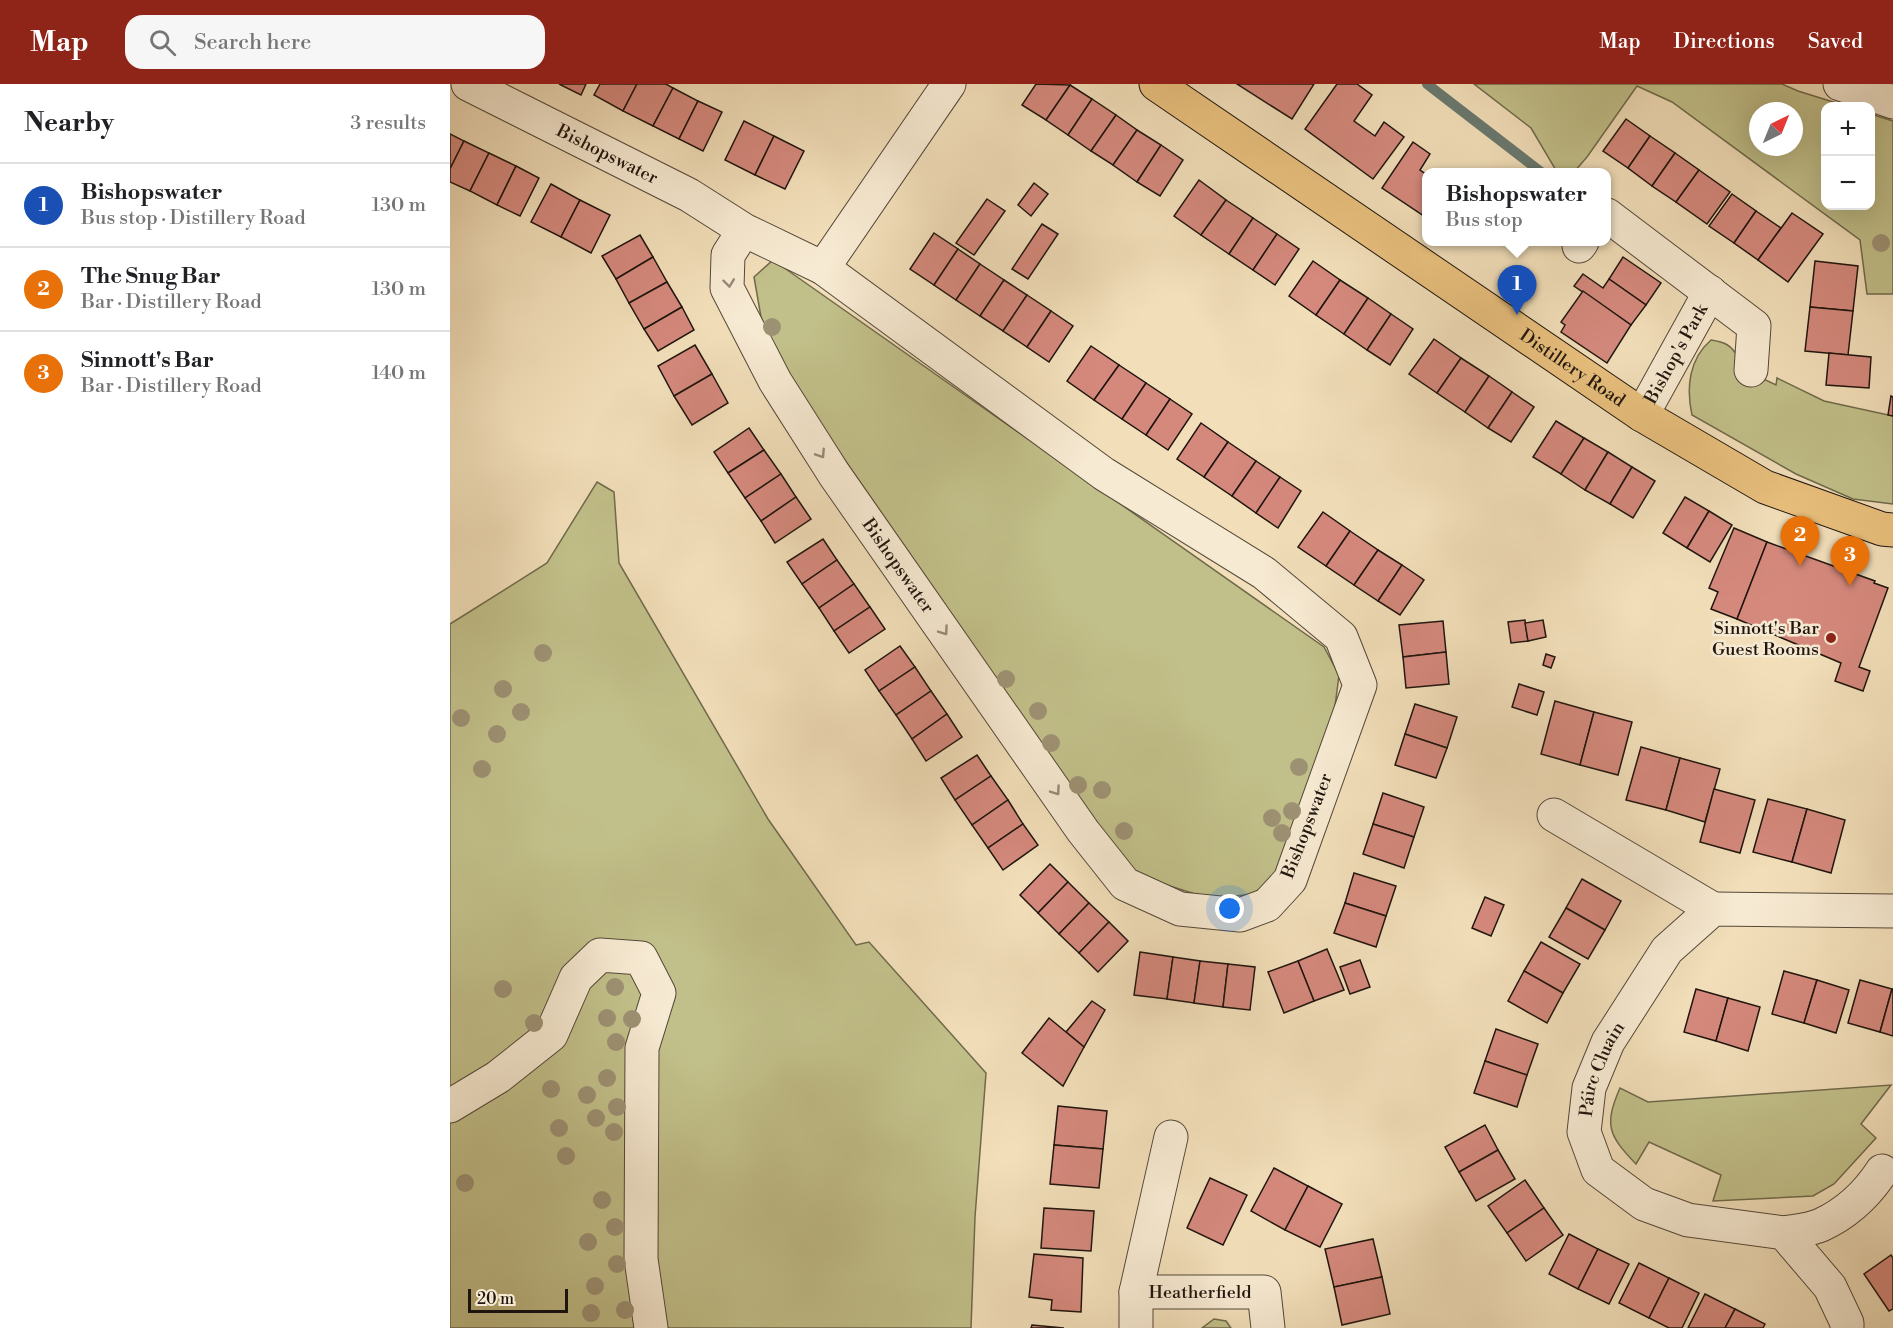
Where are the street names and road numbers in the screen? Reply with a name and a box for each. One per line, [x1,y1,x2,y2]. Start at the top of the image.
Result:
street label: Bishopswater [552,118,662,189]
street label: Bishop's Park [1638,298,1714,409]
street label: Distillery Road [1515,324,1630,412]
street label: Bishopswater [856,513,939,618]
street label: Bishopswater [1276,770,1338,883]
street label: Páirc Cluain [1574,1017,1630,1118]
street label: Heatherfield [1149,1281,1252,1304]

